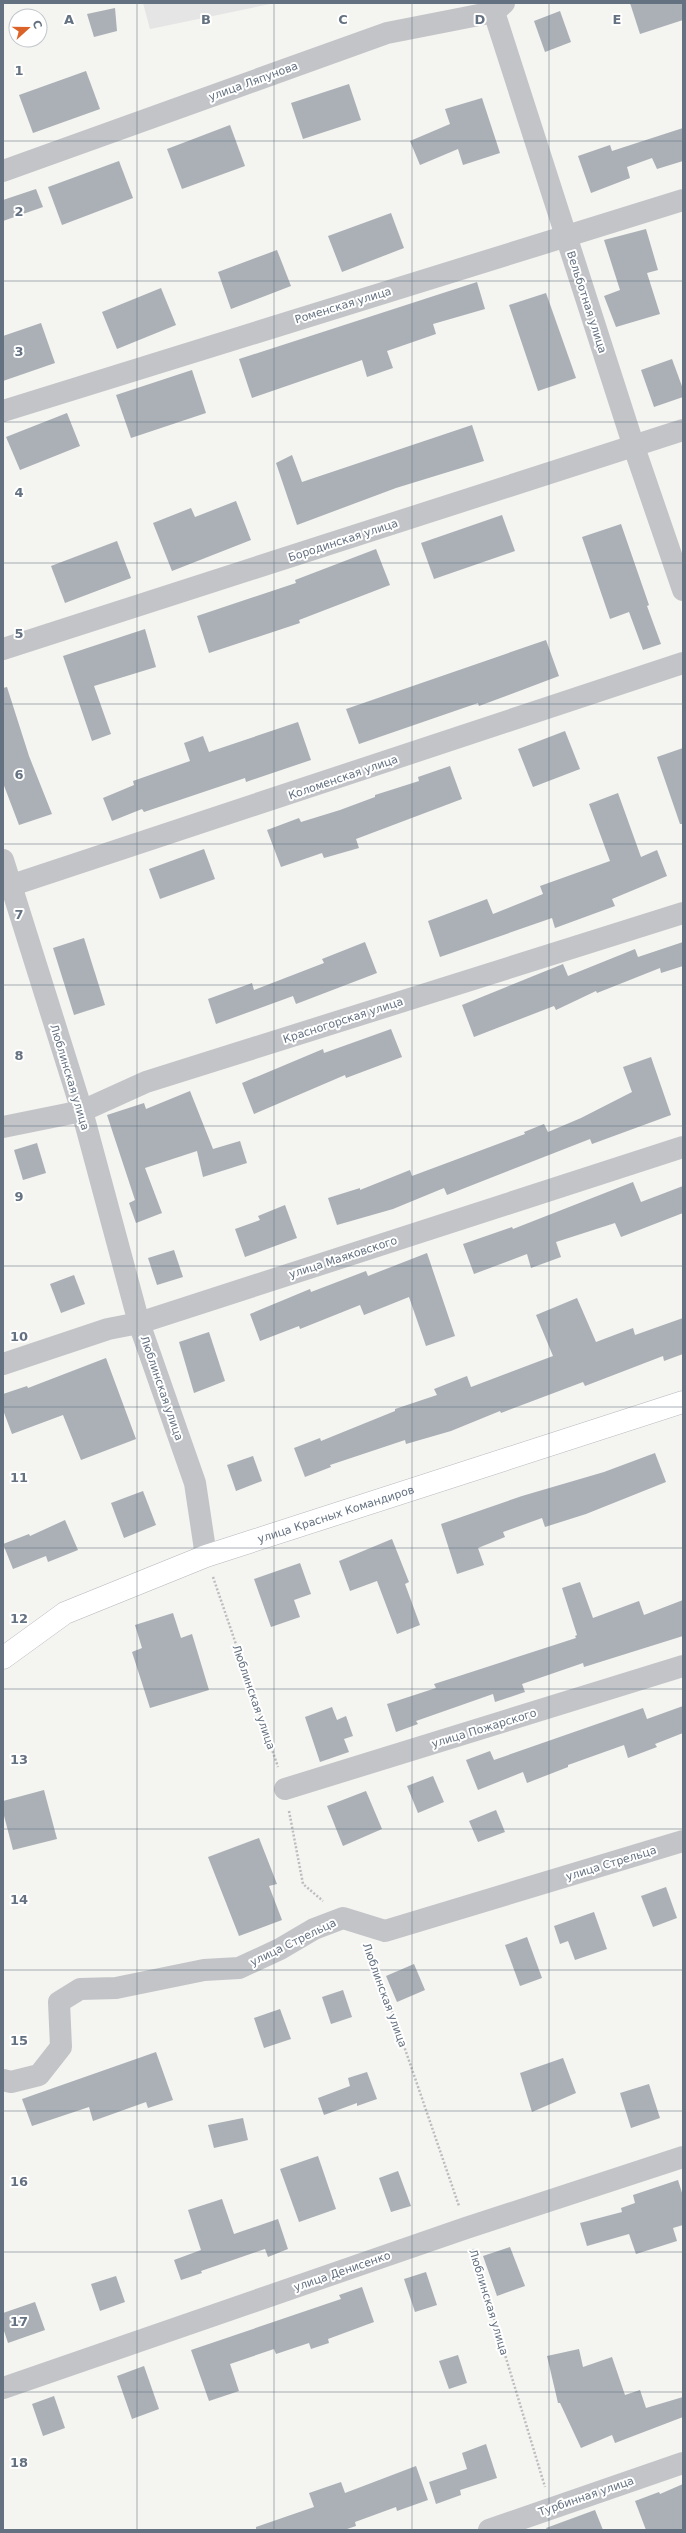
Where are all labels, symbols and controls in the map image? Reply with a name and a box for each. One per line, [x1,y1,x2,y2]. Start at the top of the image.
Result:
north arrow [8,8,48,48]
text: A [64,12,74,27]
text: B [201,12,211,27]
text: C [338,12,348,27]
text: D [475,12,486,27]
text: E [613,12,621,27]
text: С [29,18,44,31]
street label: улица Ляпунова [207,59,300,104]
text: 1 [14,63,24,78]
text: 2 [14,204,24,219]
street label: Вельботная улица [564,249,609,355]
street label: Роменская улица [293,285,393,326]
text: 3 [14,344,24,359]
text: 4 [14,485,24,500]
street label: Бородинская улица [287,517,400,564]
text: 5 [14,626,24,641]
street label: Коломенская улица [287,753,400,802]
text: 6 [14,767,24,782]
text: 7 [14,907,24,922]
street label: Красногорская улица [281,995,405,1046]
street label: Люблинская улица [47,1023,92,1132]
text: 8 [14,1048,24,1063]
text: 9 [14,1189,24,1204]
street label: улица Маяковского [287,1234,399,1281]
text: 10 [10,1329,28,1344]
street label: Люблинская улица [137,1334,186,1442]
text: 11 [10,1470,28,1485]
street label: улица Красных Командиров [256,1483,416,1546]
text: 12 [10,1611,28,1626]
street label: Люблинская улица [229,1643,278,1751]
street label: улица Пожарского [430,1706,538,1751]
text: 13 [10,1752,28,1767]
street label: улица Стрельца [564,1844,658,1883]
text: 14 [10,1892,28,1907]
street label: улица Стрельца [248,1916,338,1969]
street label: Люблинская улица [360,1941,409,2049]
text: 15 [10,2033,28,2048]
text: 16 [10,2174,28,2189]
street label: Люблинская улица [466,2248,511,2357]
street label: улица Денисенко [292,2249,393,2294]
text: 17 [10,2314,28,2329]
text: 18 [10,2455,28,2470]
street label: Турбинная улица [536,2474,636,2519]

